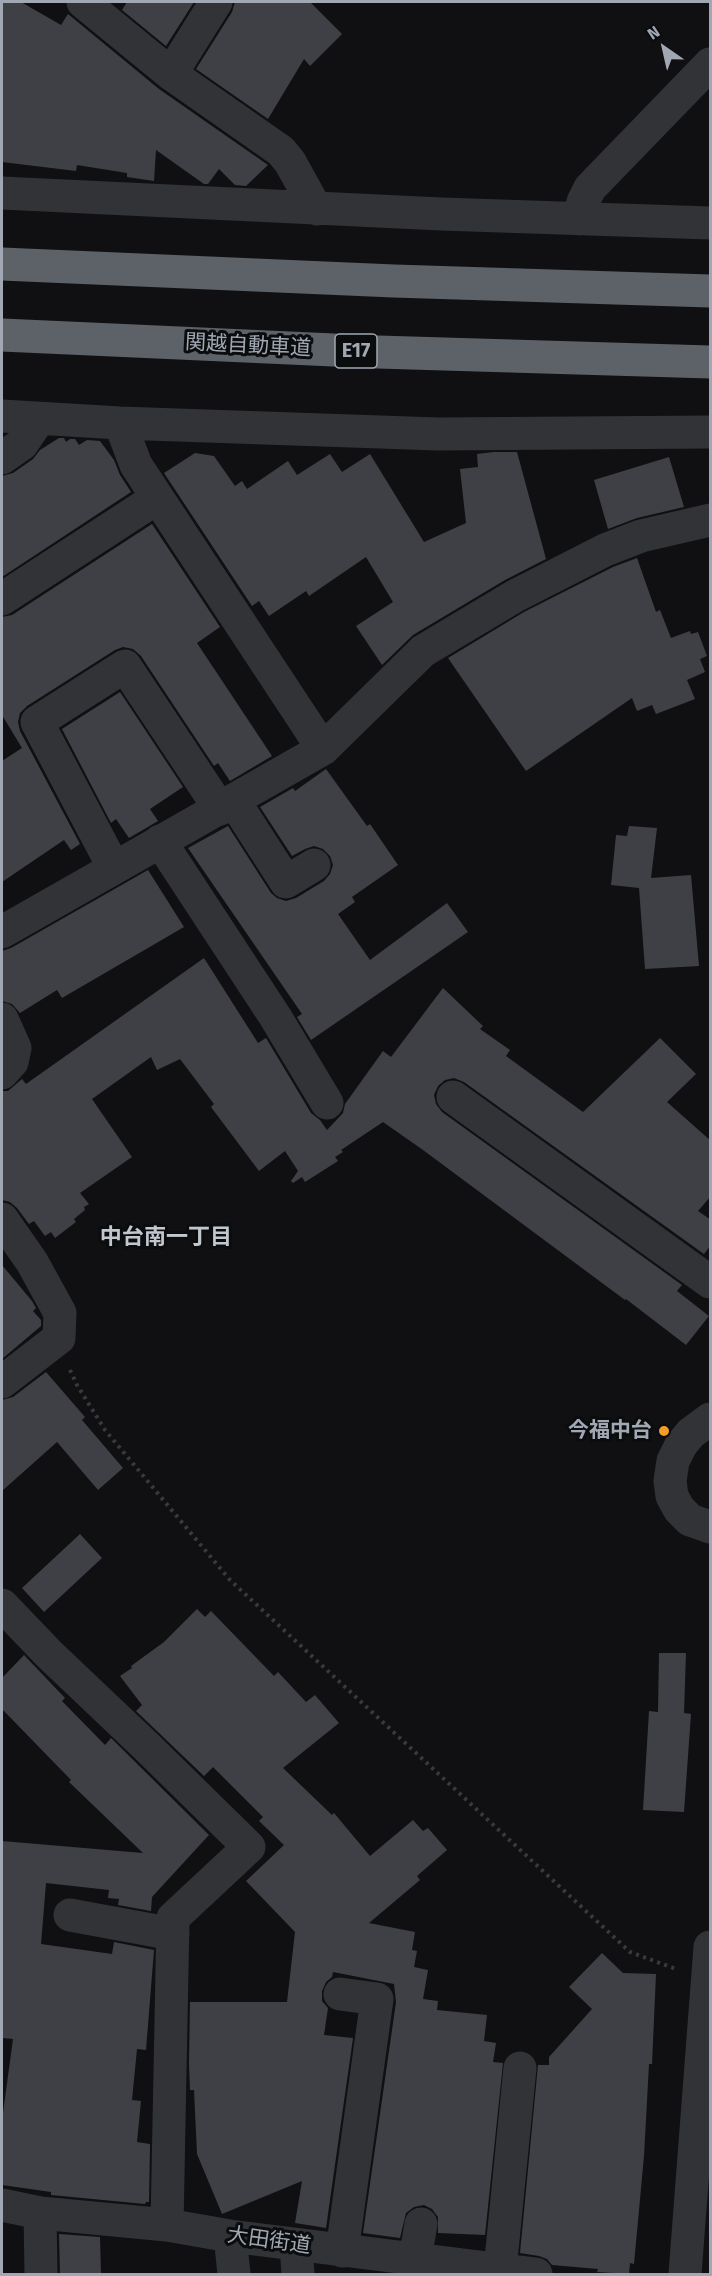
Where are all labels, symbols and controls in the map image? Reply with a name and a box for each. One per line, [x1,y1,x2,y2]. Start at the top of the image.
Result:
north arrow [634,18,694,78]
text: N [644,22,663,44]
street label: 関越自動車道 [184,330,312,362]
road number: E17 [335,334,377,368]
district label: 中台南一丁目 [100,1225,232,1251]
place label: 今福中台 [568,1418,652,1444]
marker: 今福中台 [657,1424,671,1438]
street label: 大田街道 [226,2223,312,2259]

